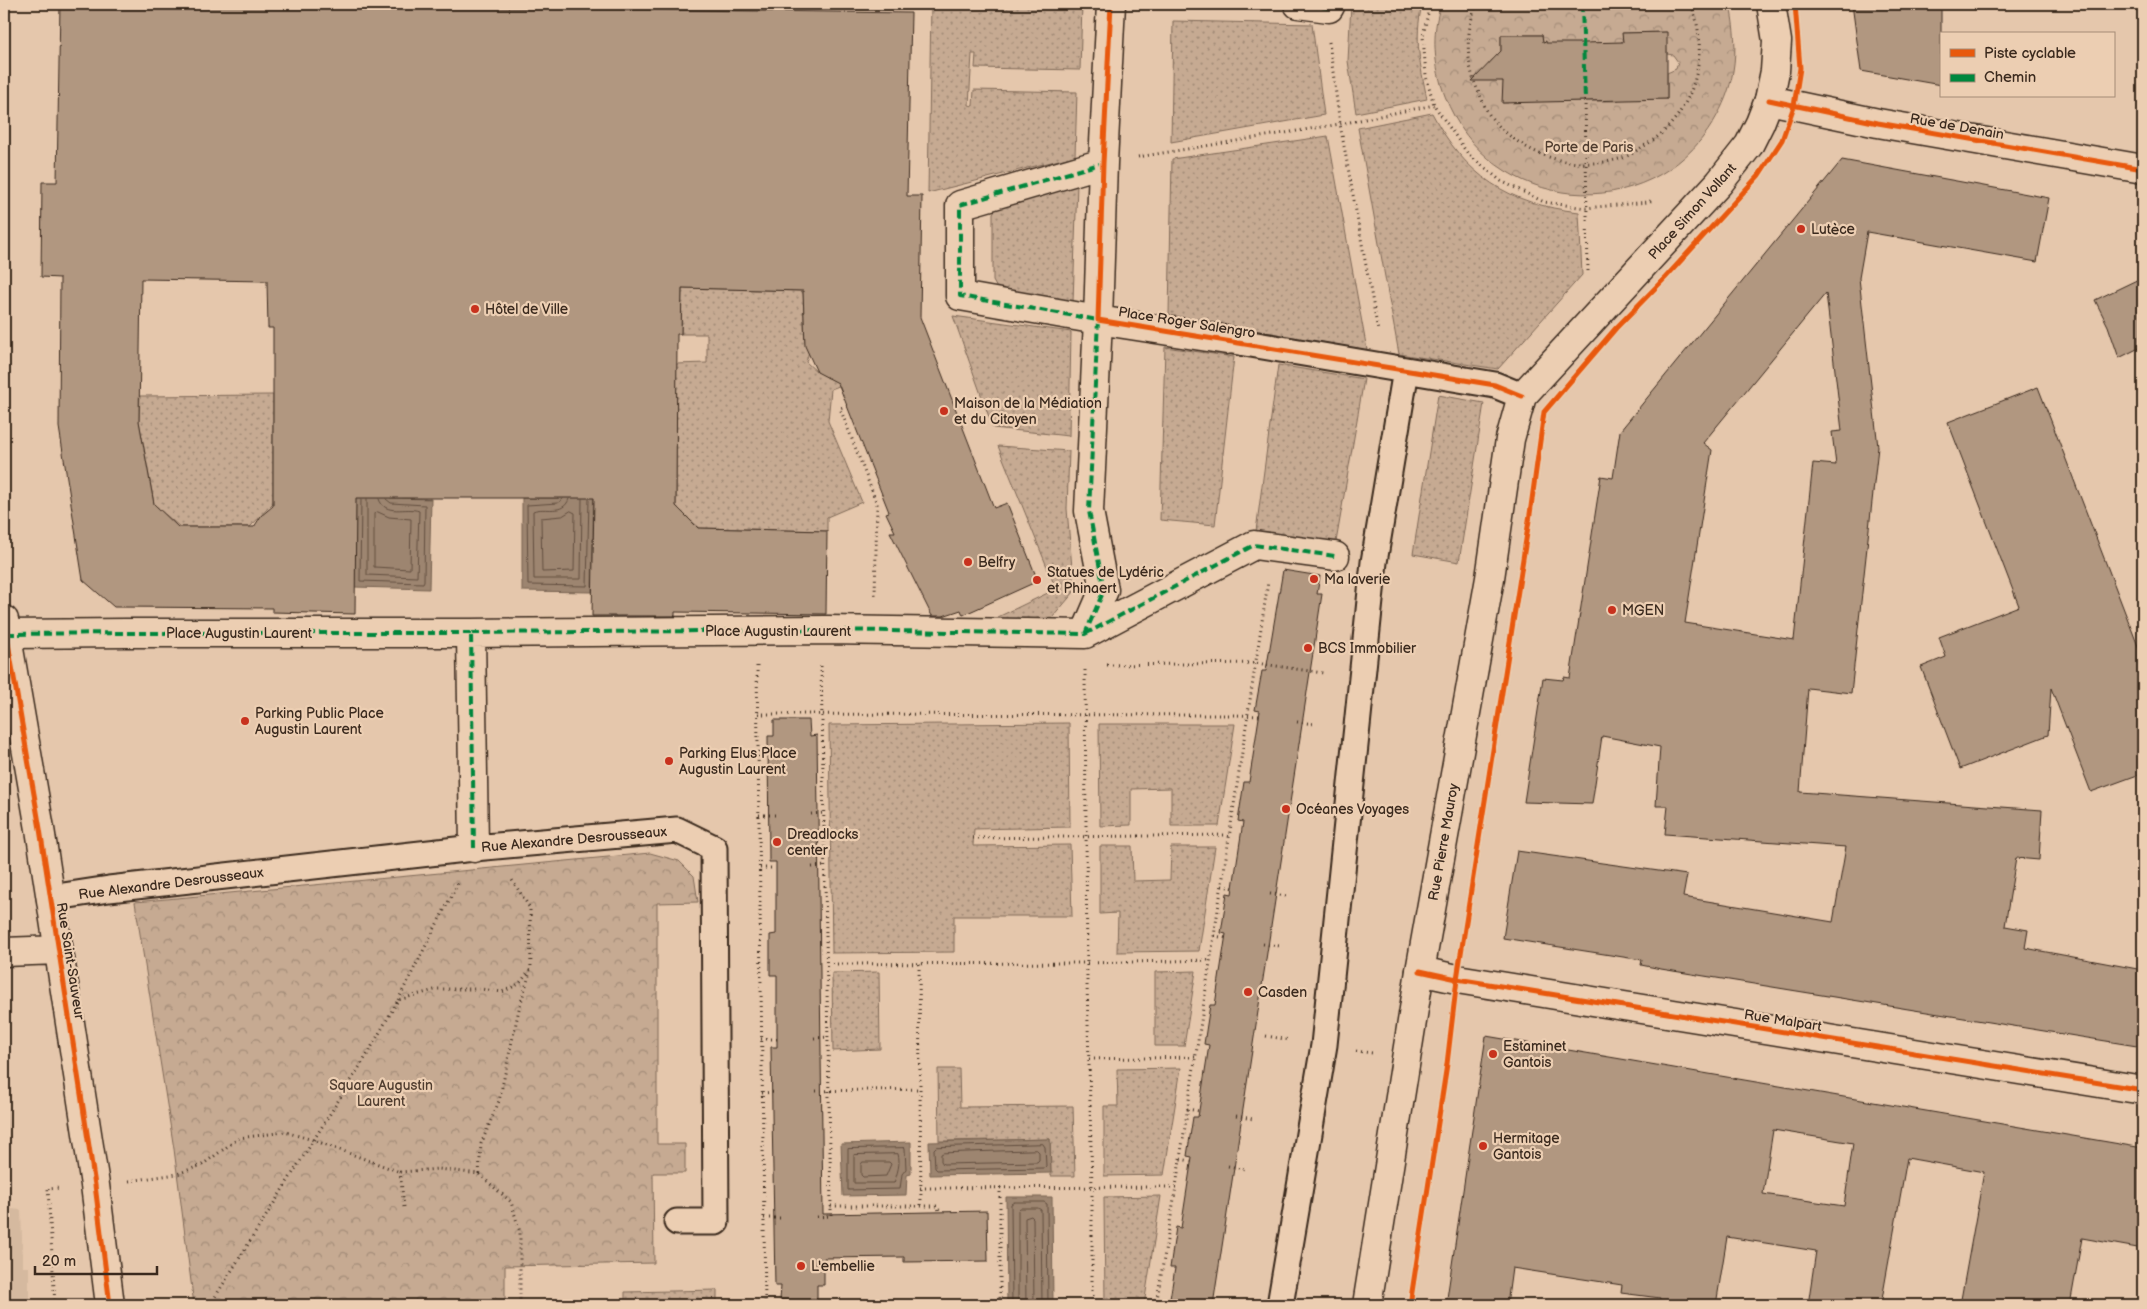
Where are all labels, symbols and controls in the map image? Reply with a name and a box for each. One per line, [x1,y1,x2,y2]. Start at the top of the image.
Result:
legend [1940,32,2114,98]
text: Piste cyclable [1984,44,2076,63]
text: Chemin [1984,68,2036,87]
street label: Rue de Denain [1909,110,2005,143]
park label: Porte de Paris [1545,139,1634,156]
street label: Place Simon Vollant [1645,159,1740,263]
place label: Lutèce [1811,221,1855,238]
marker: Lutèce [1795,223,1807,235]
place label: Hôtel de Ville [485,301,568,318]
marker: Hôtel de Ville [469,303,481,315]
street label: Place Roger Salengro [1117,303,1257,342]
place label: Maison de la Médiation et du Citoyen [954,395,1102,428]
marker: Maison de la Médiation et du Citoyen [938,405,950,417]
place label: Belfry [978,554,1016,571]
marker: Belfry [962,556,974,568]
place label: Statues de Lydéric et Phinaert [1047,564,1164,597]
place label: Ma laverie [1324,571,1390,588]
marker: Ma laverie [1308,573,1320,585]
marker: Statues de Lydéric et Phinaert [1031,574,1043,586]
place label: MGEN [1622,602,1664,619]
marker: MGEN [1606,604,1618,616]
street label: Place Augustin Laurent [705,623,852,640]
street label: Place Augustin Laurent [166,625,313,642]
place label: BCS Immobilier [1318,640,1417,657]
marker: BCS Immobilier [1302,642,1314,654]
place label: Parking Public Place Augustin Laurent [255,705,384,738]
marker: Parking Public Place Augustin Laurent [239,715,251,727]
place label: Parking Elus Place Augustin Laurent [679,745,796,778]
marker: Parking Elus Place Augustin Laurent [663,755,675,767]
street label: Rue Pierre Mauroy [1425,781,1462,902]
place label: Océanes Voyages [1296,801,1409,818]
marker: Océanes Voyages [1280,803,1292,815]
street label: Rue Alexandre Desrousseaux [480,823,668,856]
place label: Dreadlocks center [787,826,859,859]
marker: Dreadlocks center [771,836,783,848]
street label: Rue Alexandre Desrousseaux [78,864,265,903]
street label: Rue Saint-Sauveur [53,901,88,1022]
place label: Casden [1258,984,1307,1001]
marker: Casden [1242,986,1254,998]
street label: Rue Malpart [1743,1006,1824,1035]
place label: Estaminet Gantois [1503,1038,1567,1071]
marker: Estaminet Gantois [1487,1048,1499,1060]
park label: Square Augustin Laurent [329,1077,433,1110]
place label: Hermitage Gantois [1493,1130,1560,1163]
marker: Hermitage Gantois [1477,1140,1489,1152]
scale bar [35,1244,158,1276]
text: 20 m [42,1252,76,1271]
place label: L'embellie [811,1258,875,1275]
marker: L'embellie [795,1260,807,1272]

